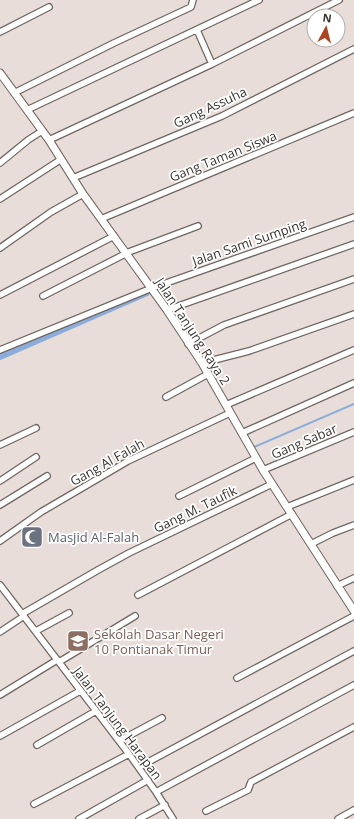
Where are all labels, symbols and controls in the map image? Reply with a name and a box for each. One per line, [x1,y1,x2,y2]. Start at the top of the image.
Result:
north arrow [306,8,346,48]
text: N [322,10,333,26]
street label: Gang Assuha [170,82,250,132]
street label: Gang Taman Siswa [167,126,279,186]
street label: Jalan Sami Sumping [188,214,308,271]
street label: Jalan Tanjung Raya 2 [150,272,234,388]
street label: Gang Sabar [268,419,340,463]
street label: Gang Al Falah [67,434,147,490]
street label: Gang M. Taufik [150,481,240,537]
mosque icon: Masjid Al-Falah [19,524,45,550]
place label: Masjid Al-Falah [48,528,139,546]
place label: Sekolah Dasar Negeri 10 Pontianak Timur [94,625,224,658]
school or university icon: Sekolah Dasar Negeri 10 Pontianak Timur [65,628,91,654]
street label: Jalan Tanjung Harapan [68,661,166,783]

